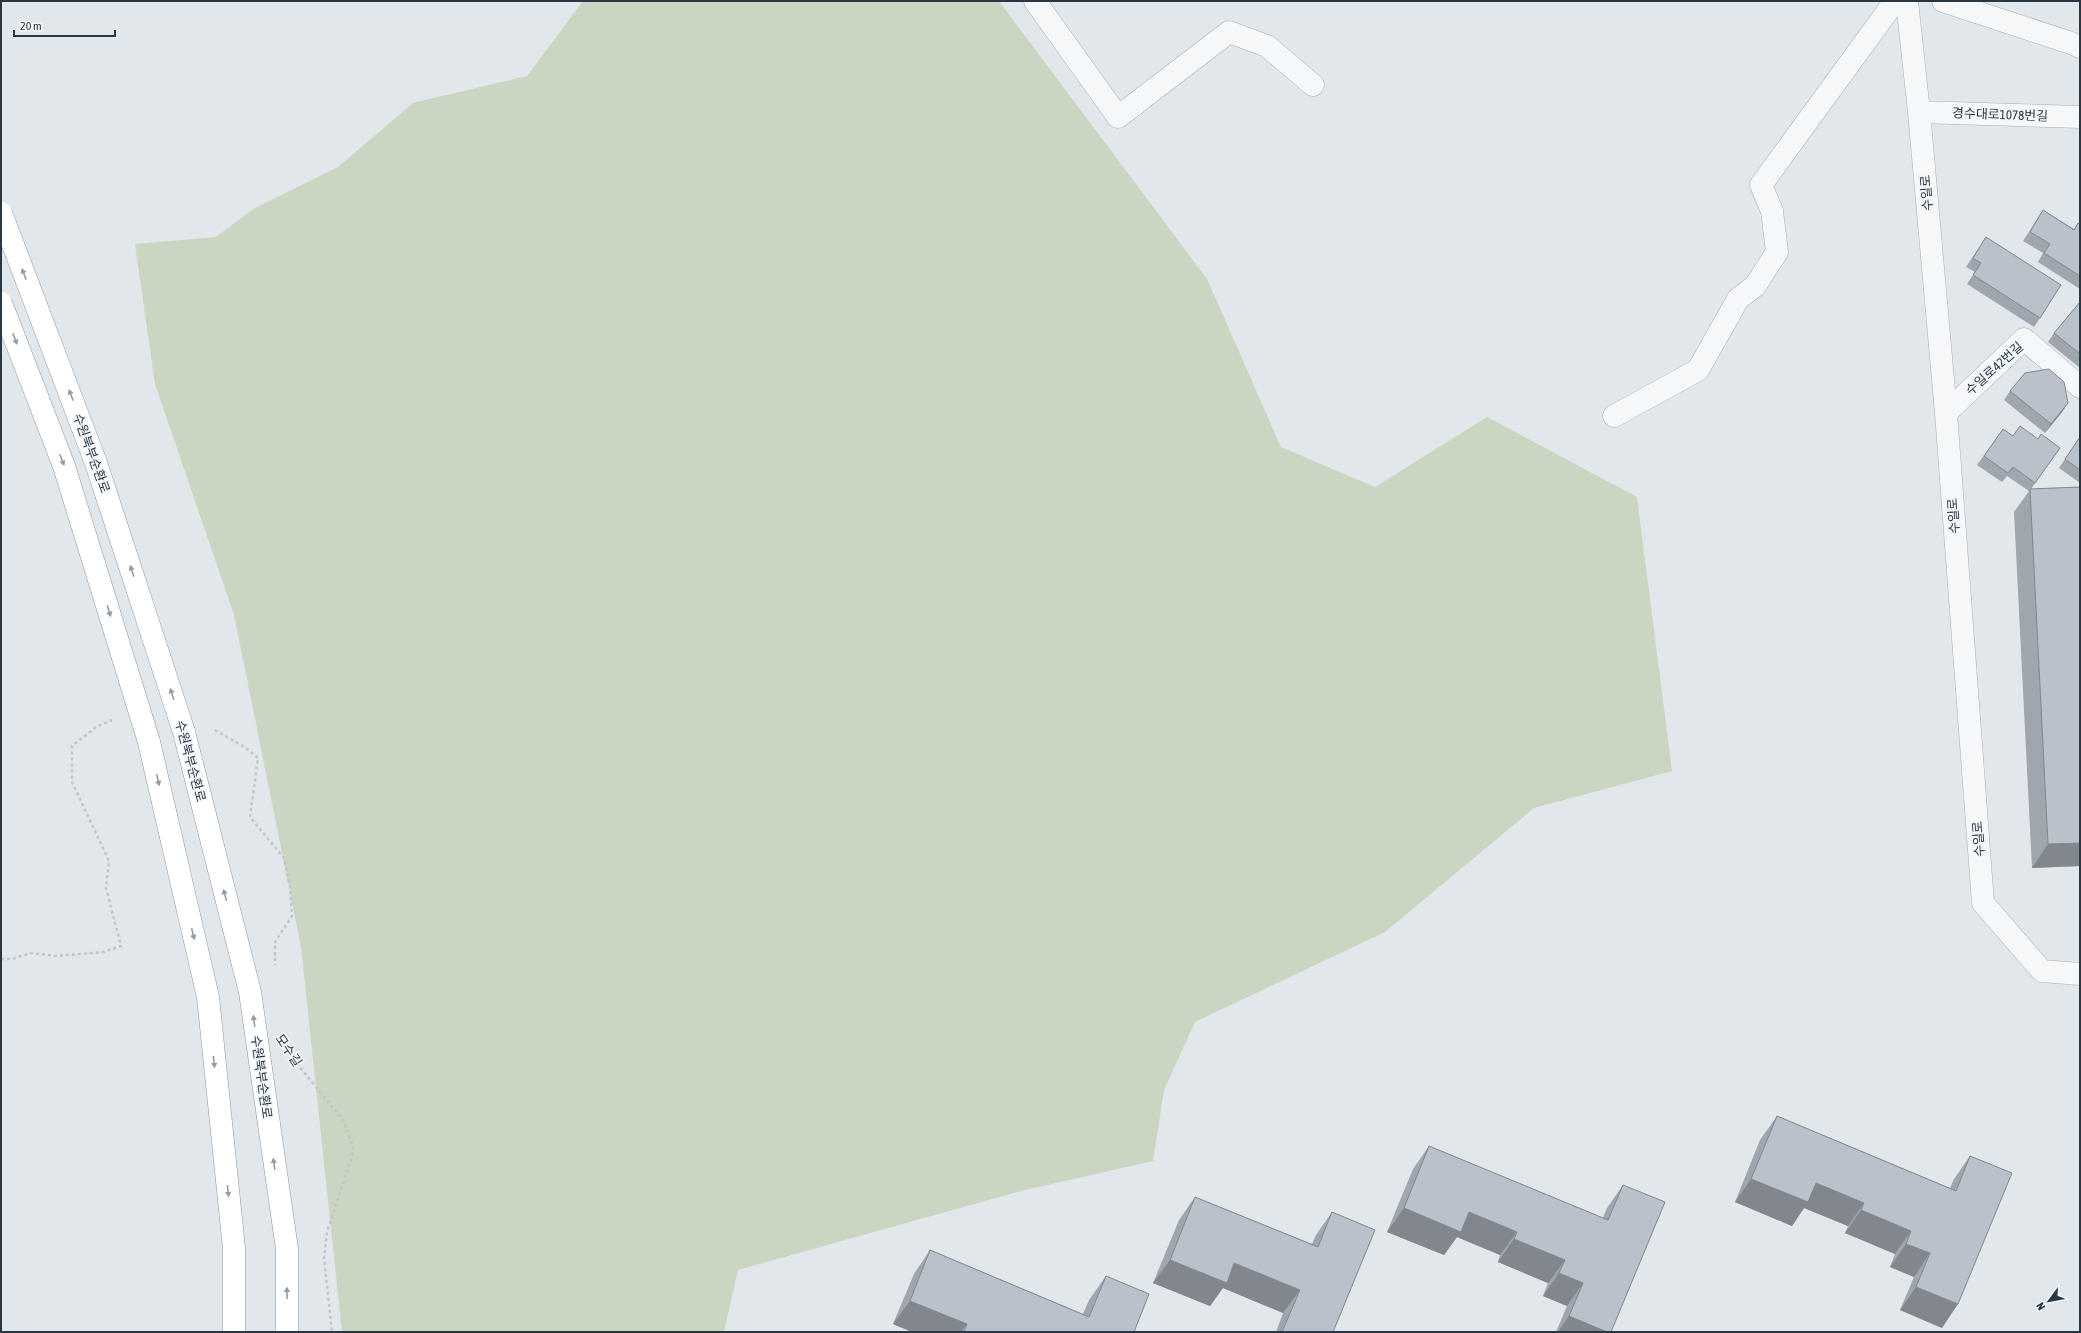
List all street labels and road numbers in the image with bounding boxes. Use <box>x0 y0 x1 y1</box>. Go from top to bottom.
street label: 경수대로1078번길 <box>1952 105 2048 124</box>
street label: 수일로 <box>1917 174 1936 211</box>
street label: 수일로42번길 <box>1963 339 2026 398</box>
street label: 수원북부순환로 <box>70 411 113 495</box>
street label: 수일로 <box>1945 498 1962 534</box>
street label: 수원북부순환로 <box>172 719 209 804</box>
street label: 수일로 <box>1970 821 1987 857</box>
street label: 모수길 <box>272 1031 305 1069</box>
street label: 수원북부순환로 <box>248 1035 275 1120</box>

